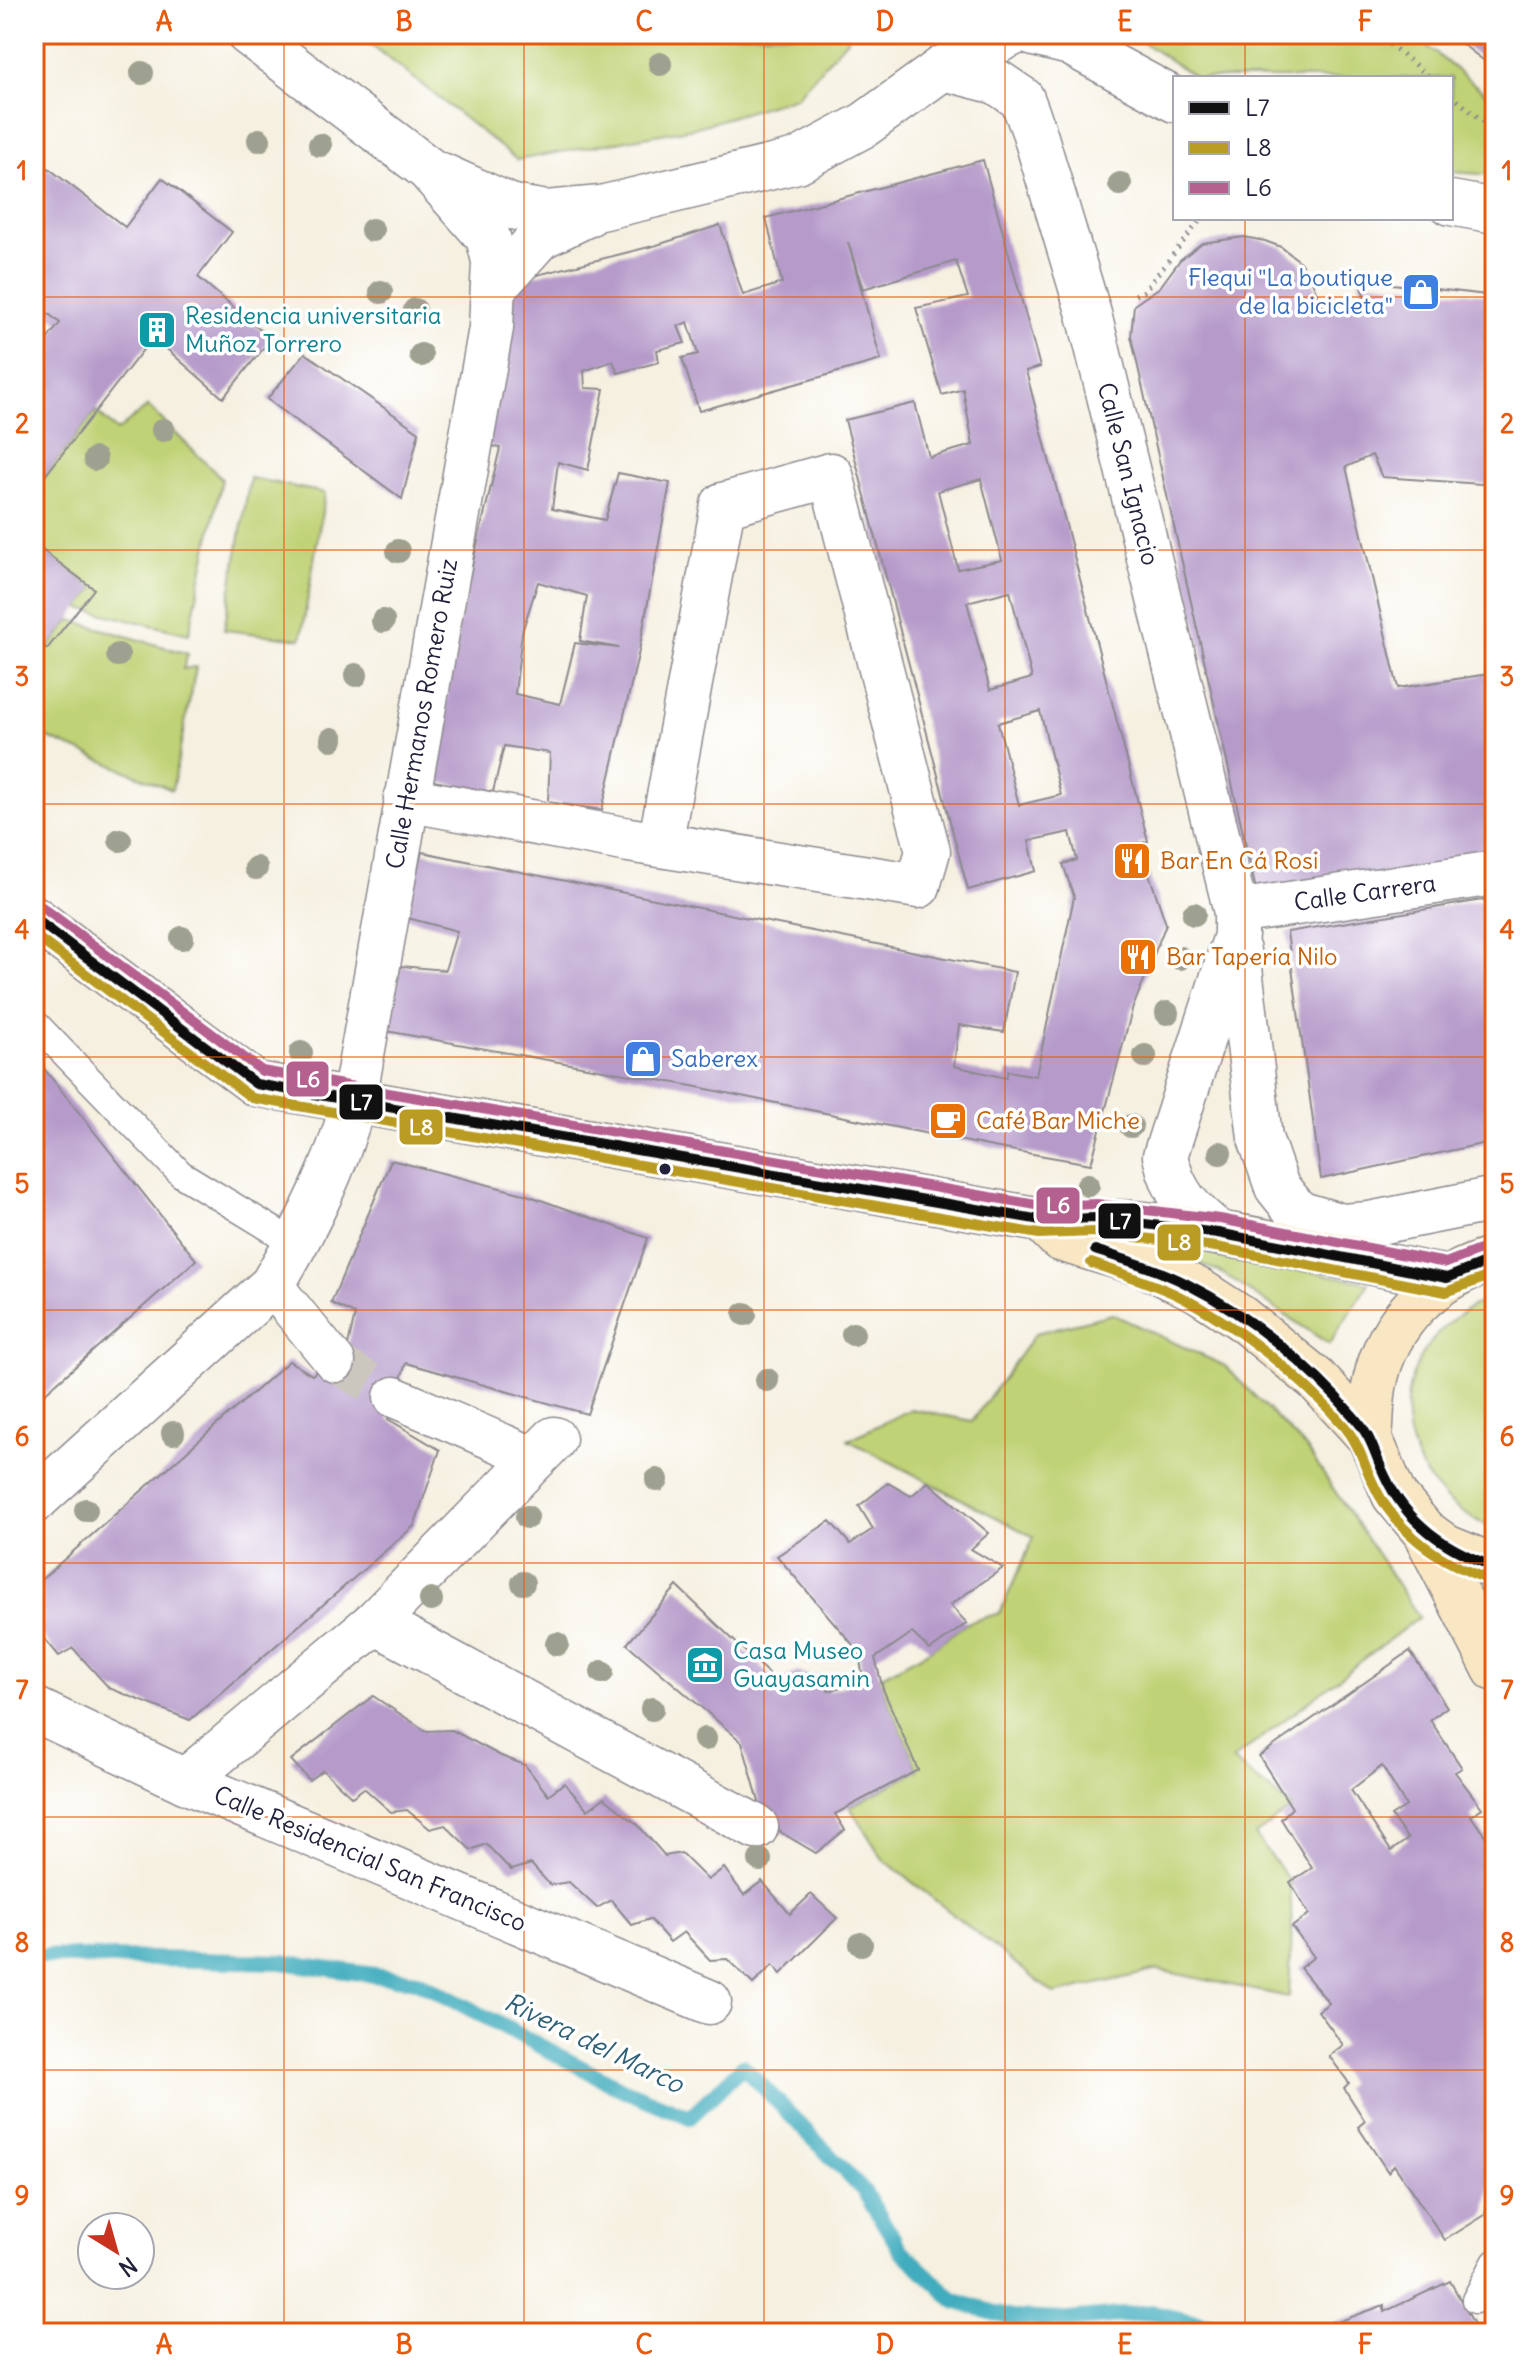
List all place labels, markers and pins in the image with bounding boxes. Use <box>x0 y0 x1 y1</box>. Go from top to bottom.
place label: Flequi "La boutique de la bicicleta" <box>1188 262 1393 320</box>
shop icon: Flequi "La boutique de la bicicleta" <box>1400 271 1442 313</box>
place label: Residencia universitaria Muñoz Torrero <box>185 300 441 358</box>
building icon: Residencia universitaria Muñoz Torrero <box>136 309 178 351</box>
restaurant icon: Bar En Cá Rosi <box>1111 840 1153 882</box>
place label: Bar En Cá Rosi <box>1160 845 1318 875</box>
restaurant icon: Bar Tapería Nilo <box>1117 936 1159 978</box>
place label: Bar Tapería Nilo <box>1166 941 1338 971</box>
shop icon: Saberex <box>622 1038 664 1080</box>
place label: Saberex <box>671 1043 758 1073</box>
cafe icon: Café Bar Miche <box>927 1100 969 1142</box>
place label: Café Bar Miche <box>976 1105 1140 1135</box>
unlabelled marker <box>657 1161 673 1177</box>
place label: Casa Museo Guayasamin <box>733 1635 870 1693</box>
museum icon: Casa Museo Guayasamin <box>684 1644 726 1686</box>

